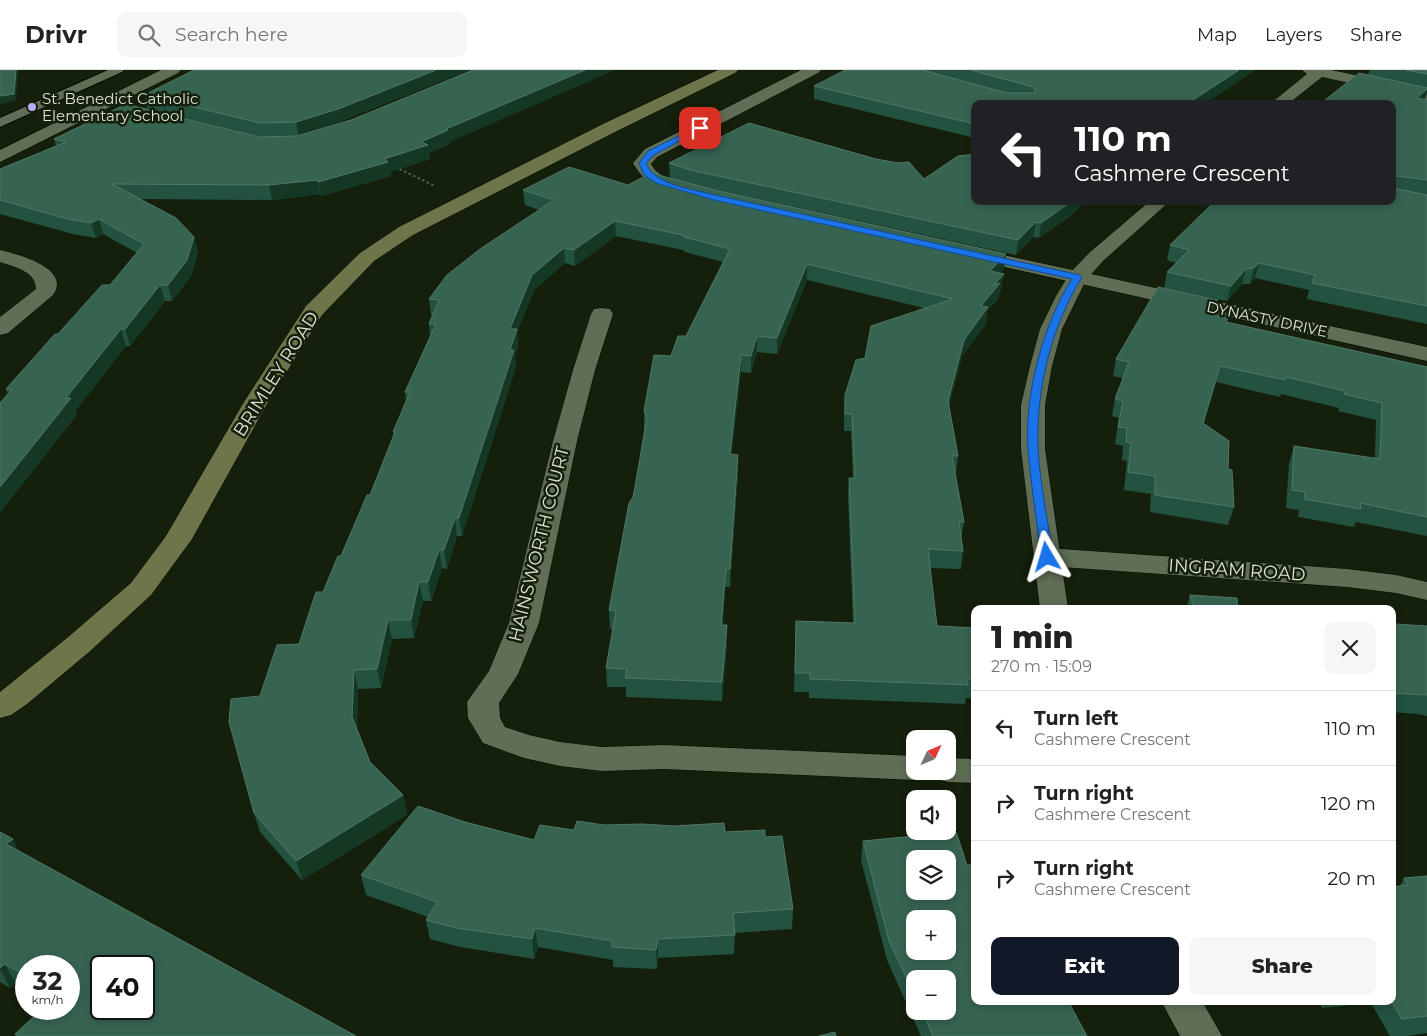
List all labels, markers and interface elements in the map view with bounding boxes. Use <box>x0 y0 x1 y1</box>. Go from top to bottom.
search box <box>117 12 467 57</box>
text: Drivr <box>25 20 87 49</box>
icon: search <box>135 21 163 49</box>
text: Search here <box>175 23 288 46</box>
text: Map <box>1197 24 1237 46</box>
text: Layers <box>1265 24 1322 46</box>
text: Share <box>1350 24 1402 46</box>
place label: St. Benedict Catholic Elementary School <box>42 89 198 125</box>
marker: St. Benedict Catholic Elementary School <box>26 101 38 113</box>
pin <box>679 107 721 149</box>
icon: arrive <box>686 114 714 142</box>
text: 110 m <box>1074 117 1172 160</box>
icon: left <box>991 120 1056 185</box>
text: Cashmere Crescent <box>1074 160 1290 187</box>
street label: DYNASTY DRIVE <box>1205 297 1329 341</box>
street label: BRIMLEY ROAD <box>229 307 323 441</box>
street label: HAINSWORTH COURT <box>504 443 574 644</box>
position arrow <box>1020 530 1072 582</box>
street label: INGRAM ROAD <box>1168 554 1306 586</box>
text: 1 min <box>991 619 1074 656</box>
button: close <box>1324 622 1376 674</box>
text: 270 m · 15:09 <box>991 657 1092 676</box>
text: Turn left <box>1034 707 1119 730</box>
icon: left <box>991 714 1019 742</box>
text: 110 m <box>1325 717 1376 740</box>
north arrow <box>906 730 956 780</box>
map controls <box>906 730 956 1020</box>
text: Cashmere Crescent <box>1034 730 1191 749</box>
text: Turn right <box>1034 782 1134 805</box>
icon: right <box>991 789 1019 817</box>
button: sound <box>906 790 956 840</box>
text: 120 m <box>1321 792 1376 815</box>
text: Cashmere Crescent <box>1034 805 1191 824</box>
button: layers <box>906 850 956 900</box>
text: Turn right <box>1034 857 1134 880</box>
icon: right <box>991 864 1019 892</box>
text: 20 m <box>1328 867 1376 890</box>
text: Cashmere Crescent <box>1034 880 1191 899</box>
button: + <box>906 910 956 960</box>
button: Exit <box>991 937 1179 995</box>
button: Share <box>1189 937 1376 995</box>
speed limit sign: 40 <box>90 955 155 1020</box>
text: 32 <box>33 966 62 996</box>
button: − <box>906 970 956 1020</box>
text: km/h <box>31 992 64 1007</box>

